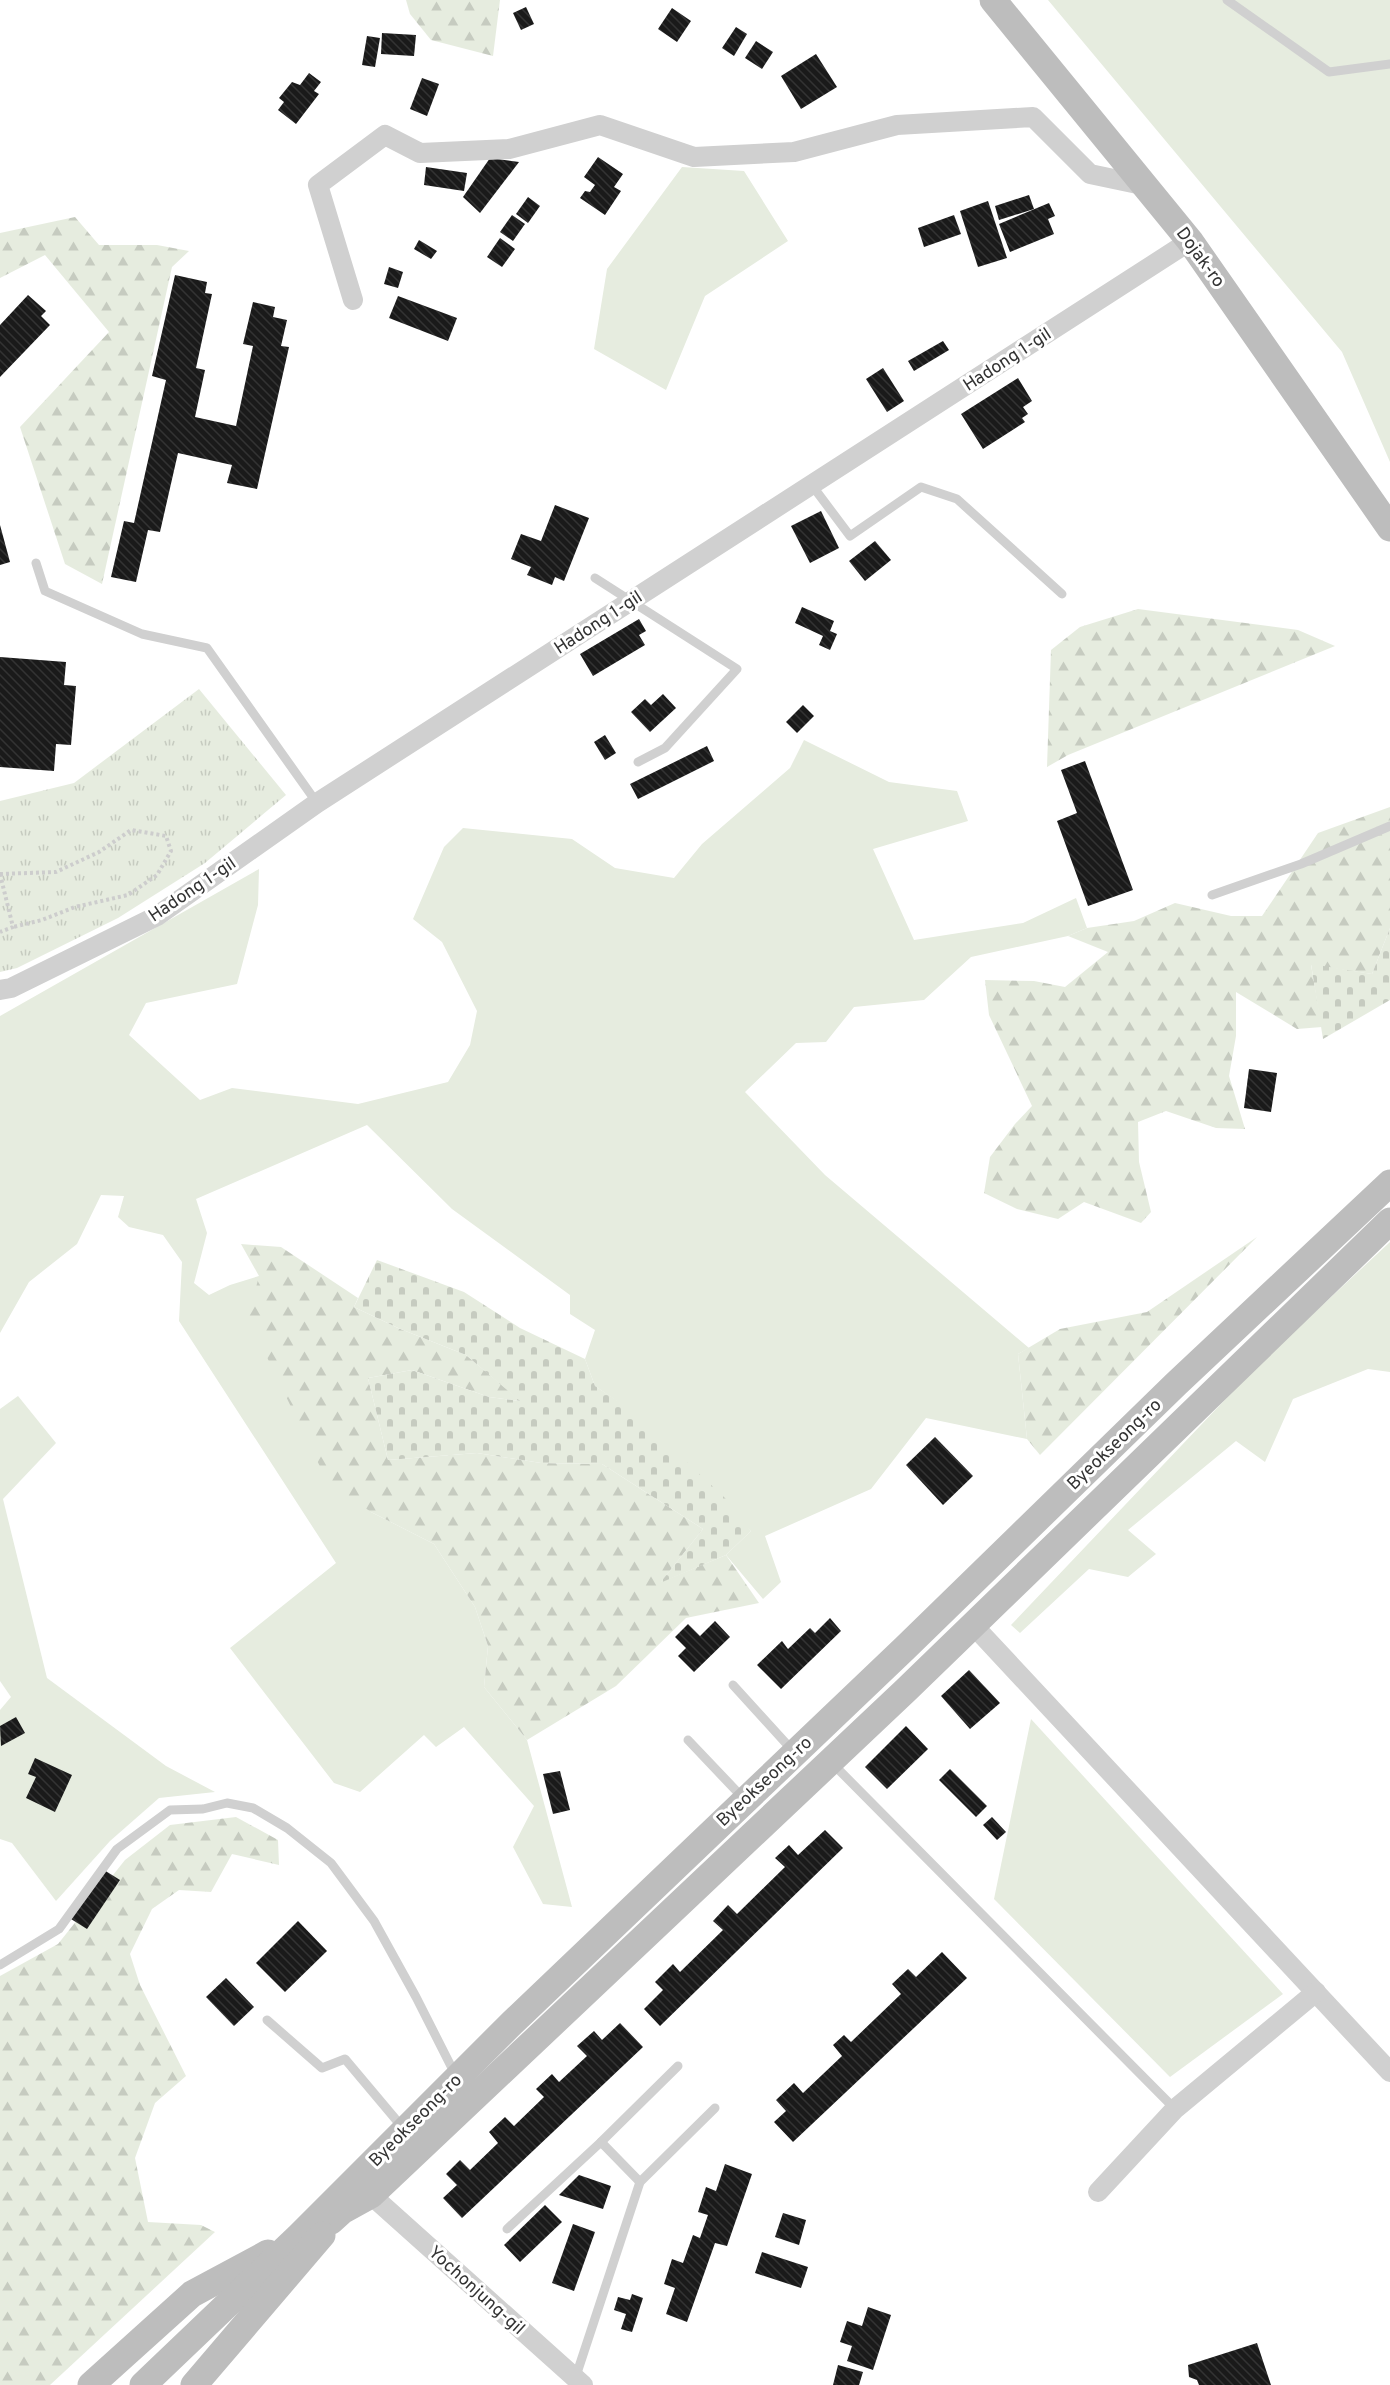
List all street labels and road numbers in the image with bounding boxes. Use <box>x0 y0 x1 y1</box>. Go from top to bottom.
street label: Dojak-ro <box>1170 223 1229 293</box>
street label: Hadong 1-gil <box>959 323 1056 397</box>
street label: Hadong 1-gil <box>550 586 647 660</box>
street label: Hadong 1-gil <box>145 852 241 928</box>
street label: Byeokseong-ro <box>1063 1394 1167 1496</box>
street label: Byeokseong-ro <box>712 1732 818 1832</box>
street label: Byeokseong-ro <box>365 2070 467 2172</box>
street label: Yochonjung-gil <box>423 2242 529 2341</box>

